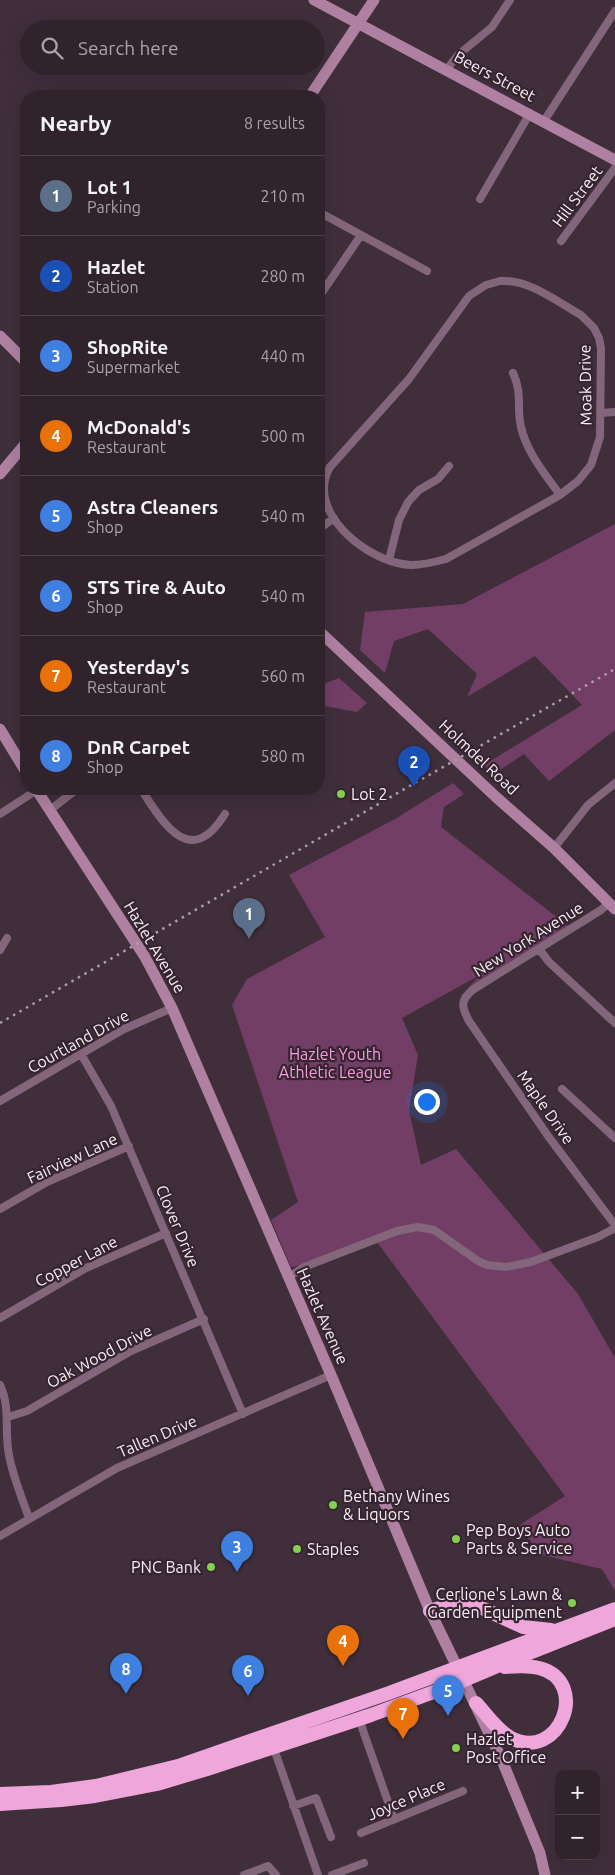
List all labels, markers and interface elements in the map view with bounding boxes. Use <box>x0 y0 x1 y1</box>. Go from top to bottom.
search box <box>20 20 325 75</box>
icon: search <box>38 34 66 62</box>
text: Search here <box>78 37 178 59</box>
street label: Beers Street <box>451 47 539 105</box>
text: Nearby <box>40 111 111 135</box>
text: 8 results <box>244 114 305 132</box>
street label: Hill Street <box>548 161 606 230</box>
text: Lot 1 <box>87 176 132 198</box>
text: 1 <box>51 187 61 205</box>
text: 210 m <box>260 187 305 205</box>
text: Parking <box>87 198 141 216</box>
text: Hazlet <box>87 256 145 278</box>
text: 2 <box>51 267 61 285</box>
text: 280 m <box>260 267 305 285</box>
text: Station <box>87 278 139 296</box>
text: ShopRite <box>87 336 168 358</box>
street label: Moak Drive <box>575 344 595 426</box>
text: 3 <box>51 347 61 365</box>
text: 440 m <box>260 347 305 365</box>
text: Supermarket <box>87 358 180 376</box>
text: McDonald's <box>87 416 191 438</box>
text: 4 <box>51 427 61 445</box>
text: 500 m <box>260 427 305 445</box>
text: Restaurant <box>87 438 166 456</box>
text: Astra Cleaners <box>87 496 218 518</box>
text: 5 <box>51 507 61 525</box>
text: 540 m <box>260 507 305 525</box>
text: Shop <box>87 518 123 536</box>
text: STS Tire & Auto <box>87 576 226 598</box>
text: 6 <box>51 587 61 605</box>
text: 540 m <box>260 587 305 605</box>
text: Shop <box>87 598 123 616</box>
text: Yesterday's <box>87 656 189 678</box>
text: 7 <box>51 667 61 685</box>
text: 560 m <box>260 667 305 685</box>
text: Restaurant <box>87 678 166 696</box>
street label: Holmdel Road <box>436 716 522 798</box>
text: DnR Carpet <box>87 736 190 758</box>
pin: 2 <box>398 746 430 787</box>
text: 8 <box>51 747 61 765</box>
text: 580 m <box>260 747 305 765</box>
text: Shop <box>87 758 123 776</box>
place label: Lot 2 <box>351 785 387 803</box>
marker: Lot 2 <box>335 788 347 800</box>
street label: Hazlet Avenue <box>121 898 189 996</box>
pin: 1 <box>233 898 265 939</box>
street label: New York Avenue <box>470 898 586 980</box>
street label: Courtland Drive <box>24 1006 132 1076</box>
park label: Hazlet Youth Athletic League <box>279 1045 391 1081</box>
street label: Maple Drive <box>514 1067 578 1147</box>
your location <box>414 1089 440 1115</box>
street label: Fairview Lane <box>24 1129 120 1187</box>
street label: Clover Drive <box>153 1182 203 1270</box>
street label: Copper Lane <box>32 1232 120 1290</box>
street label: Hazlet Avenue <box>294 1265 352 1367</box>
street label: Oak Wood Drive <box>43 1321 155 1391</box>
street label: Tallen Drive <box>115 1411 199 1461</box>
place label: Bethany Wines & Liquors <box>343 1487 450 1523</box>
marker: Bethany Wines & Liquors <box>327 1499 339 1511</box>
place label: Pep Boys Auto Parts & Service <box>466 1521 572 1557</box>
pin: 3 <box>221 1531 253 1572</box>
marker: Pep Boys Auto Parts & Service <box>450 1533 462 1545</box>
place label: Staples <box>307 1540 359 1558</box>
marker: Staples <box>291 1543 303 1555</box>
place label: PNC Bank <box>131 1558 201 1576</box>
marker: PNC Bank <box>205 1561 217 1573</box>
place label: Cerlione's Lawn & Garden Equipment <box>427 1585 563 1621</box>
marker: Cerlione's Lawn & Garden Equipment <box>566 1597 578 1609</box>
pin: 4 <box>327 1625 359 1666</box>
pin: 8 <box>110 1653 142 1694</box>
pin: 6 <box>232 1655 264 1696</box>
pin: 5 <box>432 1675 464 1716</box>
pin: 7 <box>387 1698 419 1739</box>
place label: Hazlet Post Office <box>466 1730 546 1766</box>
marker: Hazlet Post Office <box>450 1742 462 1754</box>
map controls <box>555 1770 600 1860</box>
button: + <box>555 1770 600 1815</box>
street label: Joyce Place <box>364 1774 448 1824</box>
button: − <box>555 1815 600 1860</box>

